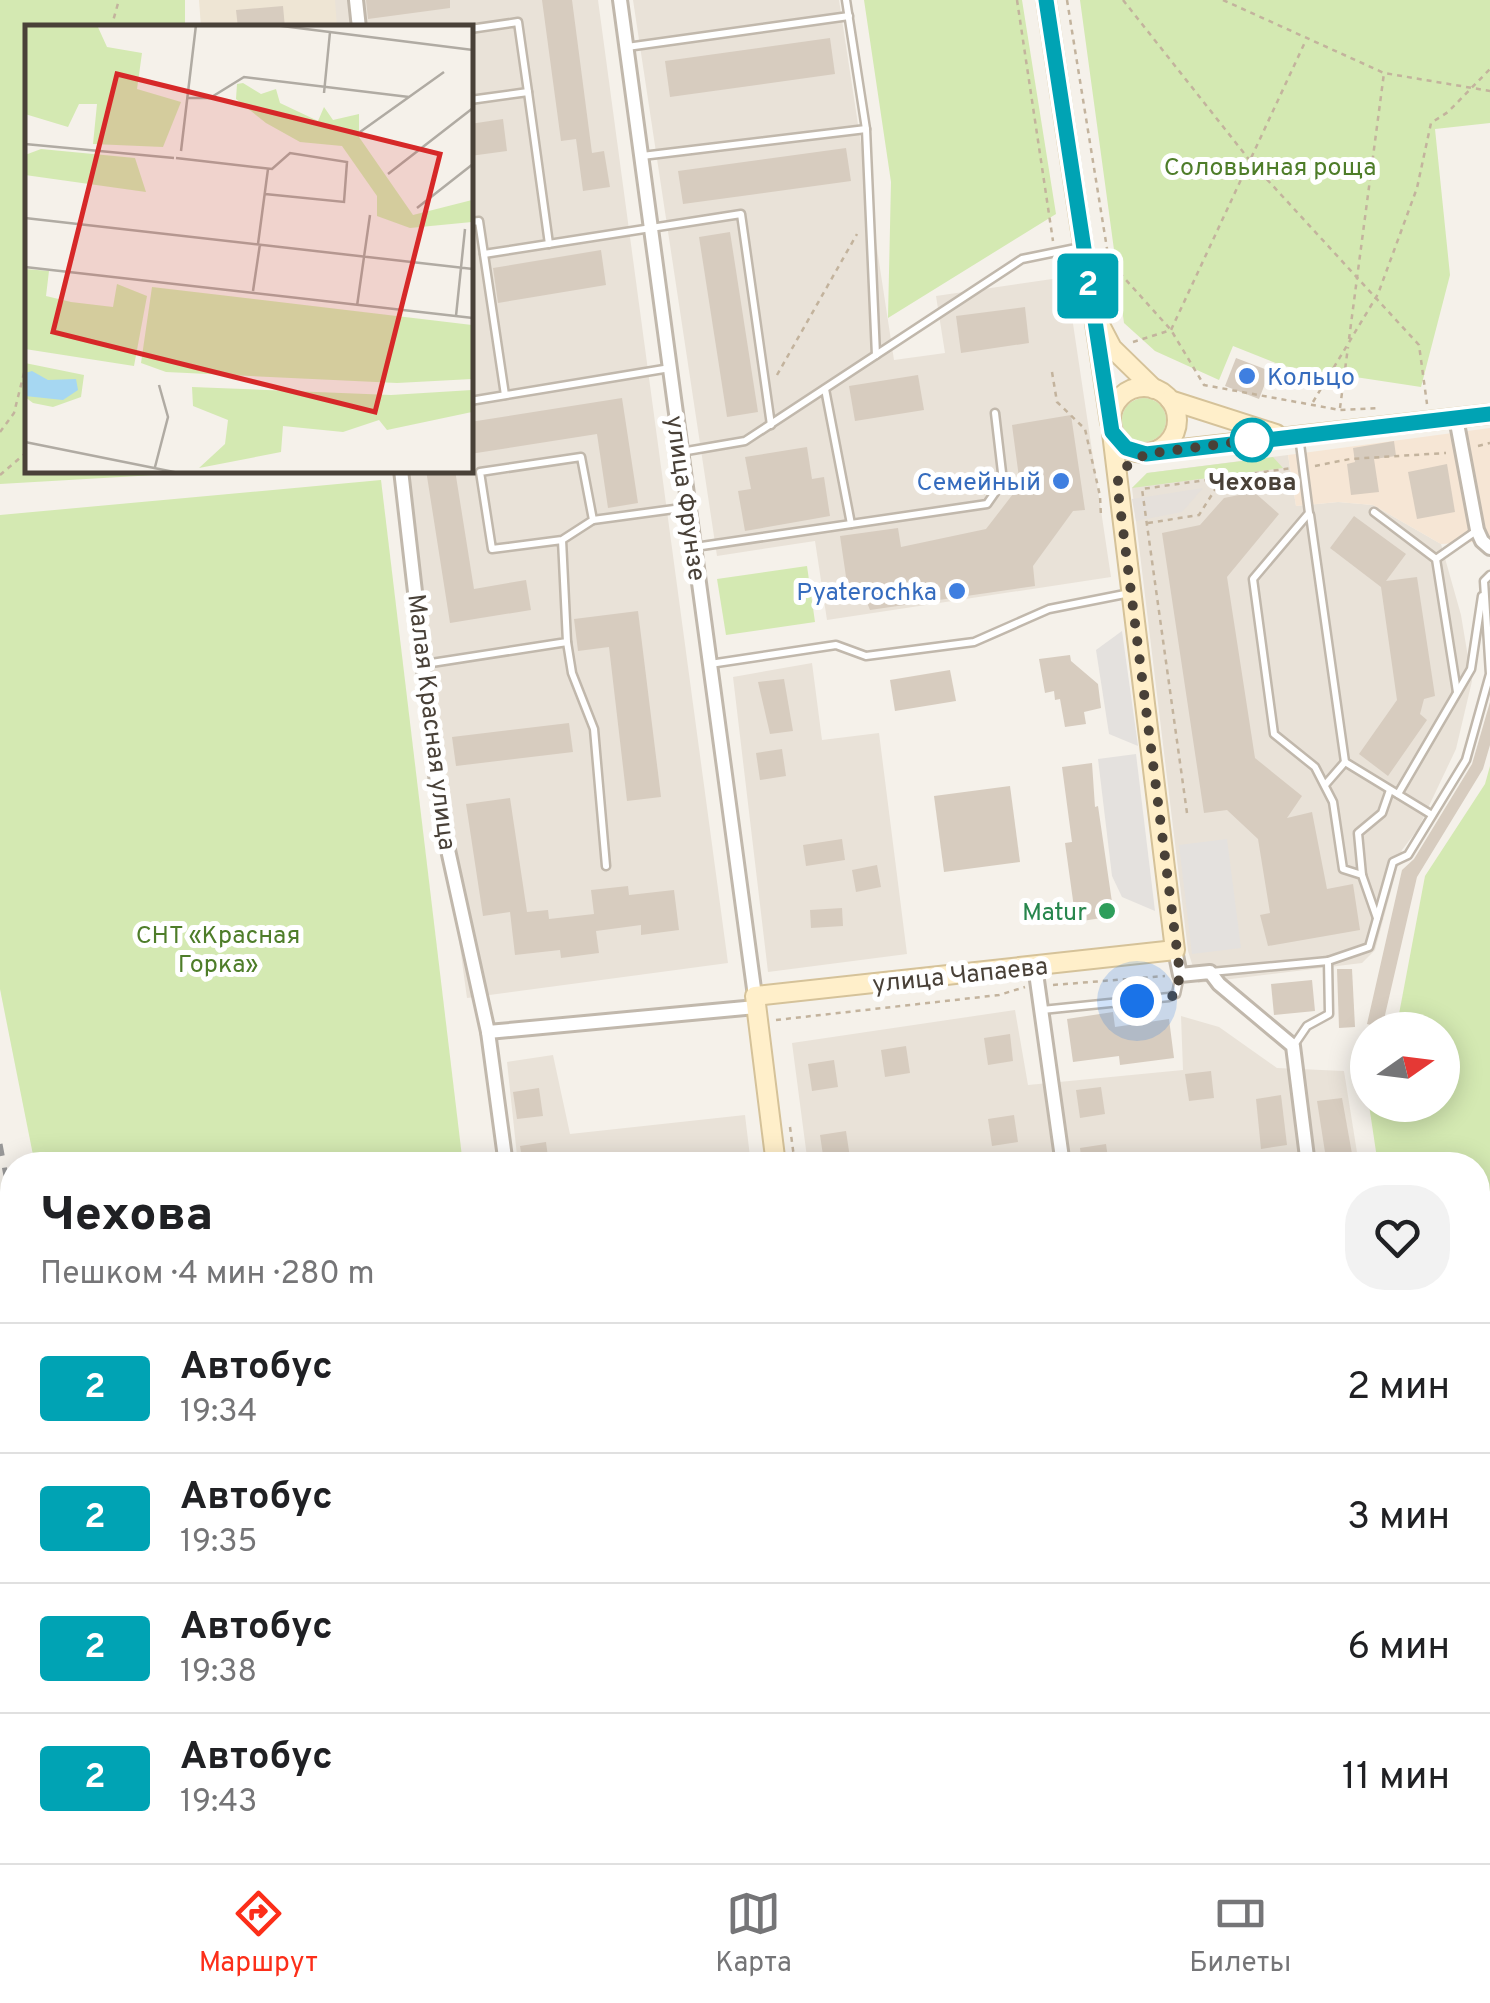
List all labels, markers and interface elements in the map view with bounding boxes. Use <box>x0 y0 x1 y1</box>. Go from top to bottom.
inset map <box>25 25 472 472</box>
park label: Соловьиная роща <box>1164 153 1376 185</box>
line badge: 2 <box>1056 254 1120 318</box>
text: 2 <box>1077 264 1099 308</box>
place label: Кольцо <box>1267 363 1355 395</box>
marker: Кольцо <box>1236 365 1258 387</box>
street label: улица Фрунзе <box>657 414 711 583</box>
marker: Чехова <box>1231 419 1273 461</box>
place label: Семейный <box>916 468 1041 500</box>
place label: Чехова <box>1208 468 1296 500</box>
marker: Семейный <box>1050 470 1072 492</box>
place label: Pyaterochka <box>796 578 937 610</box>
marker: Pyaterochka <box>946 580 968 602</box>
street label: Малая Красная улица <box>398 592 462 852</box>
place label: Matur <box>1022 898 1087 930</box>
marker: Matur <box>1096 900 1118 922</box>
park label: СНТ «Красная Горка» <box>136 921 300 982</box>
street label: улица Чапаева <box>871 952 1050 1002</box>
your location <box>1112 976 1162 1026</box>
north arrow <box>1350 1012 1460 1122</box>
map controls <box>1350 1012 1460 1122</box>
button: heart <box>1345 1185 1450 1290</box>
text: Чехова <box>40 1187 213 1247</box>
text: Пешком · 4 мин · 280 m <box>40 1255 375 1295</box>
text: Автобус <box>180 1344 333 1393</box>
text: 2 мин <box>1347 1364 1450 1413</box>
text: 2 <box>84 1366 106 1410</box>
text: 19:34 <box>180 1393 257 1433</box>
text: Автобус <box>180 1474 333 1523</box>
text: 3 мин <box>1347 1494 1450 1543</box>
text: 2 <box>84 1496 106 1540</box>
text: 19:35 <box>180 1523 257 1563</box>
text: Автобус <box>180 1604 333 1653</box>
text: 6 мин <box>1347 1624 1450 1673</box>
text: 2 <box>84 1626 106 1670</box>
text: 19:38 <box>180 1653 257 1693</box>
text: Автобус <box>180 1734 333 1783</box>
text: 11 мин <box>1342 1754 1450 1803</box>
text: 2 <box>84 1756 106 1800</box>
text: 19:43 <box>180 1783 257 1823</box>
tab: Маршрут <box>199 1886 318 1982</box>
tab: Карта <box>715 1886 792 1982</box>
tab: Билеты <box>1189 1886 1291 1982</box>

